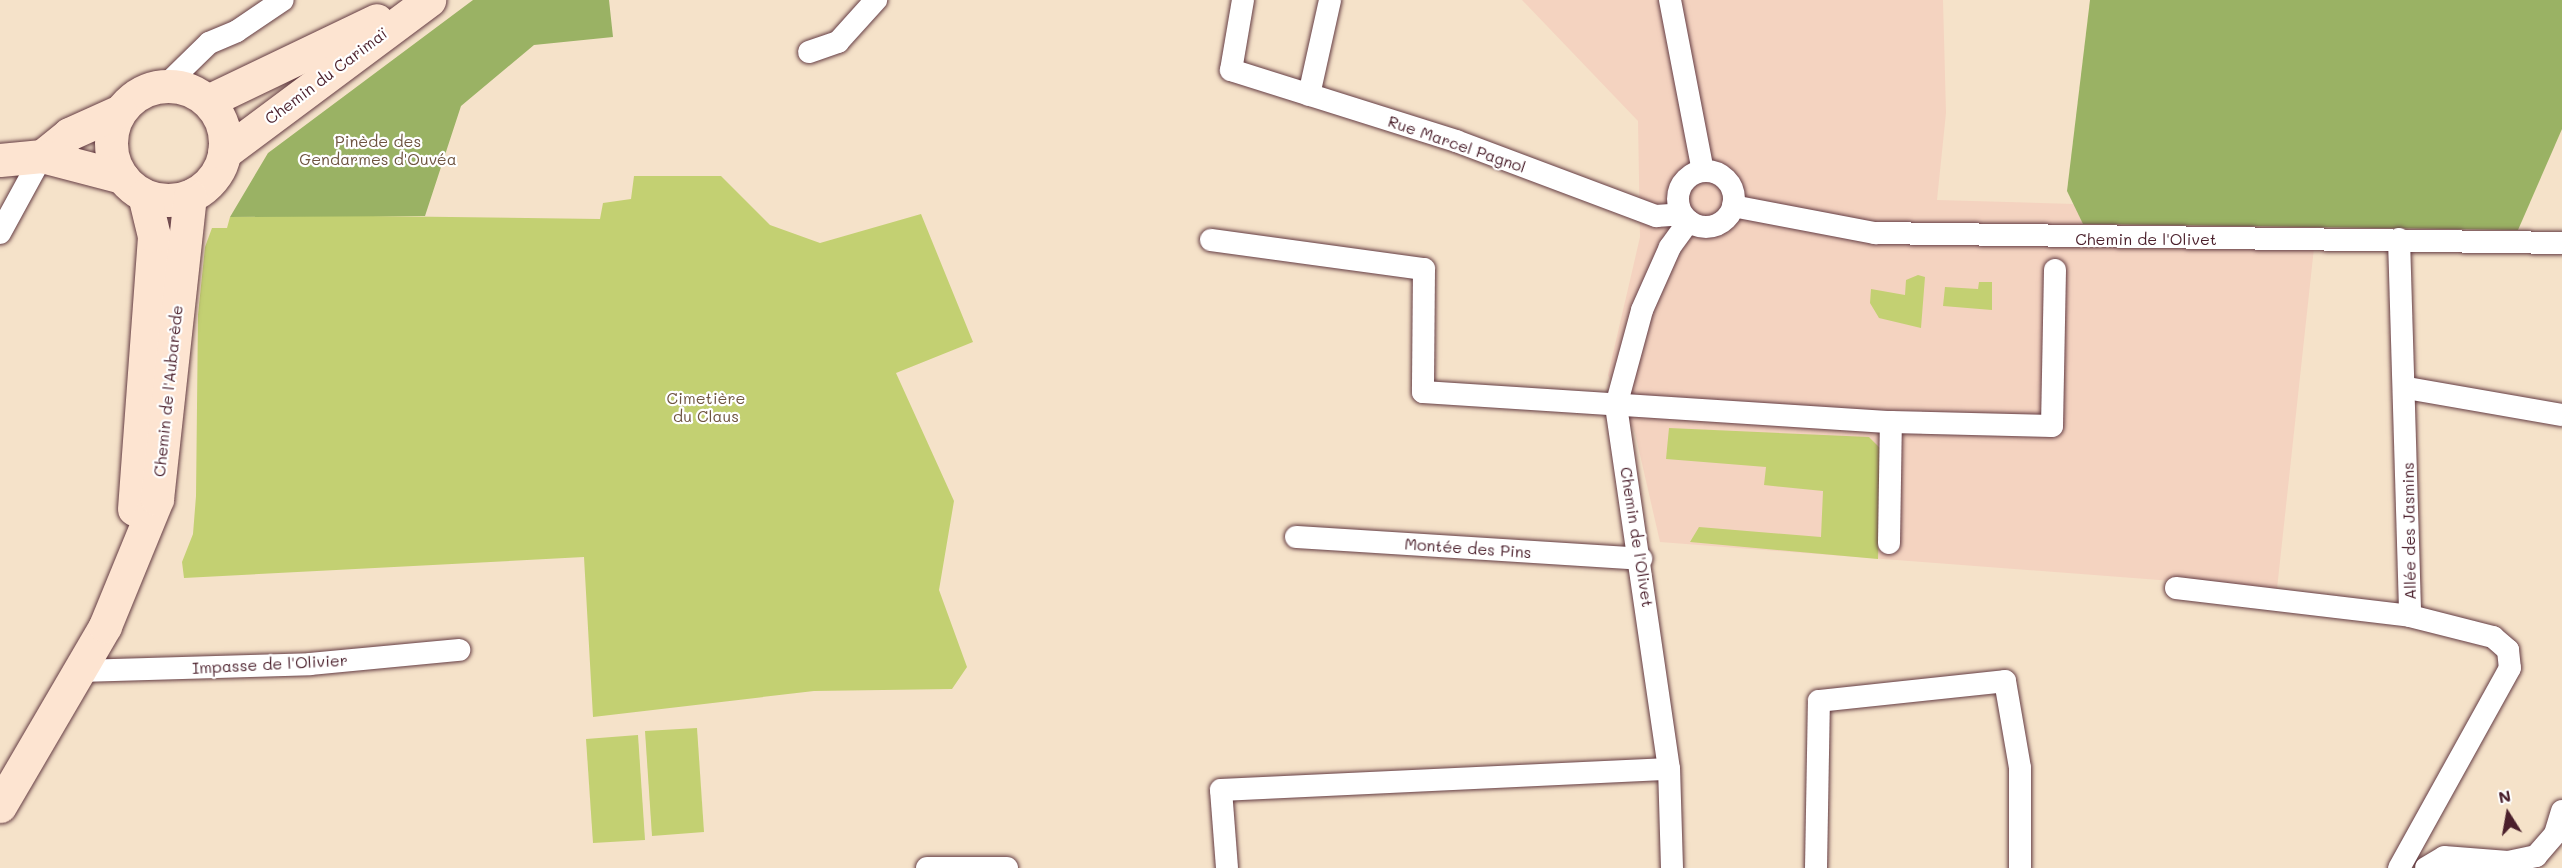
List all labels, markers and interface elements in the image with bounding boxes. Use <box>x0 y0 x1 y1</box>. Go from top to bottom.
street label: Chemin du Carimaï <box>261 24 391 128</box>
street label: Rue Marcel Pagnol <box>1386 111 1528 177</box>
park label: Pinède des Gendarmes d'Ouvéa <box>299 131 457 169</box>
street label: Chemin de l'Olivet <box>2075 229 2217 249</box>
street label: Chemin de l'Aubarède <box>149 304 187 478</box>
park label: Cimetière du Claus <box>667 388 745 426</box>
street label: Allée des Jasmins <box>2398 462 2420 600</box>
street label: Chemin de l'Olivet <box>1616 466 1658 608</box>
street label: Montée des Pins <box>1404 534 1532 562</box>
street label: Impasse de l'Olivier <box>192 650 348 678</box>
north arrow <box>2478 784 2538 844</box>
text: N <box>2497 784 2512 807</box>

